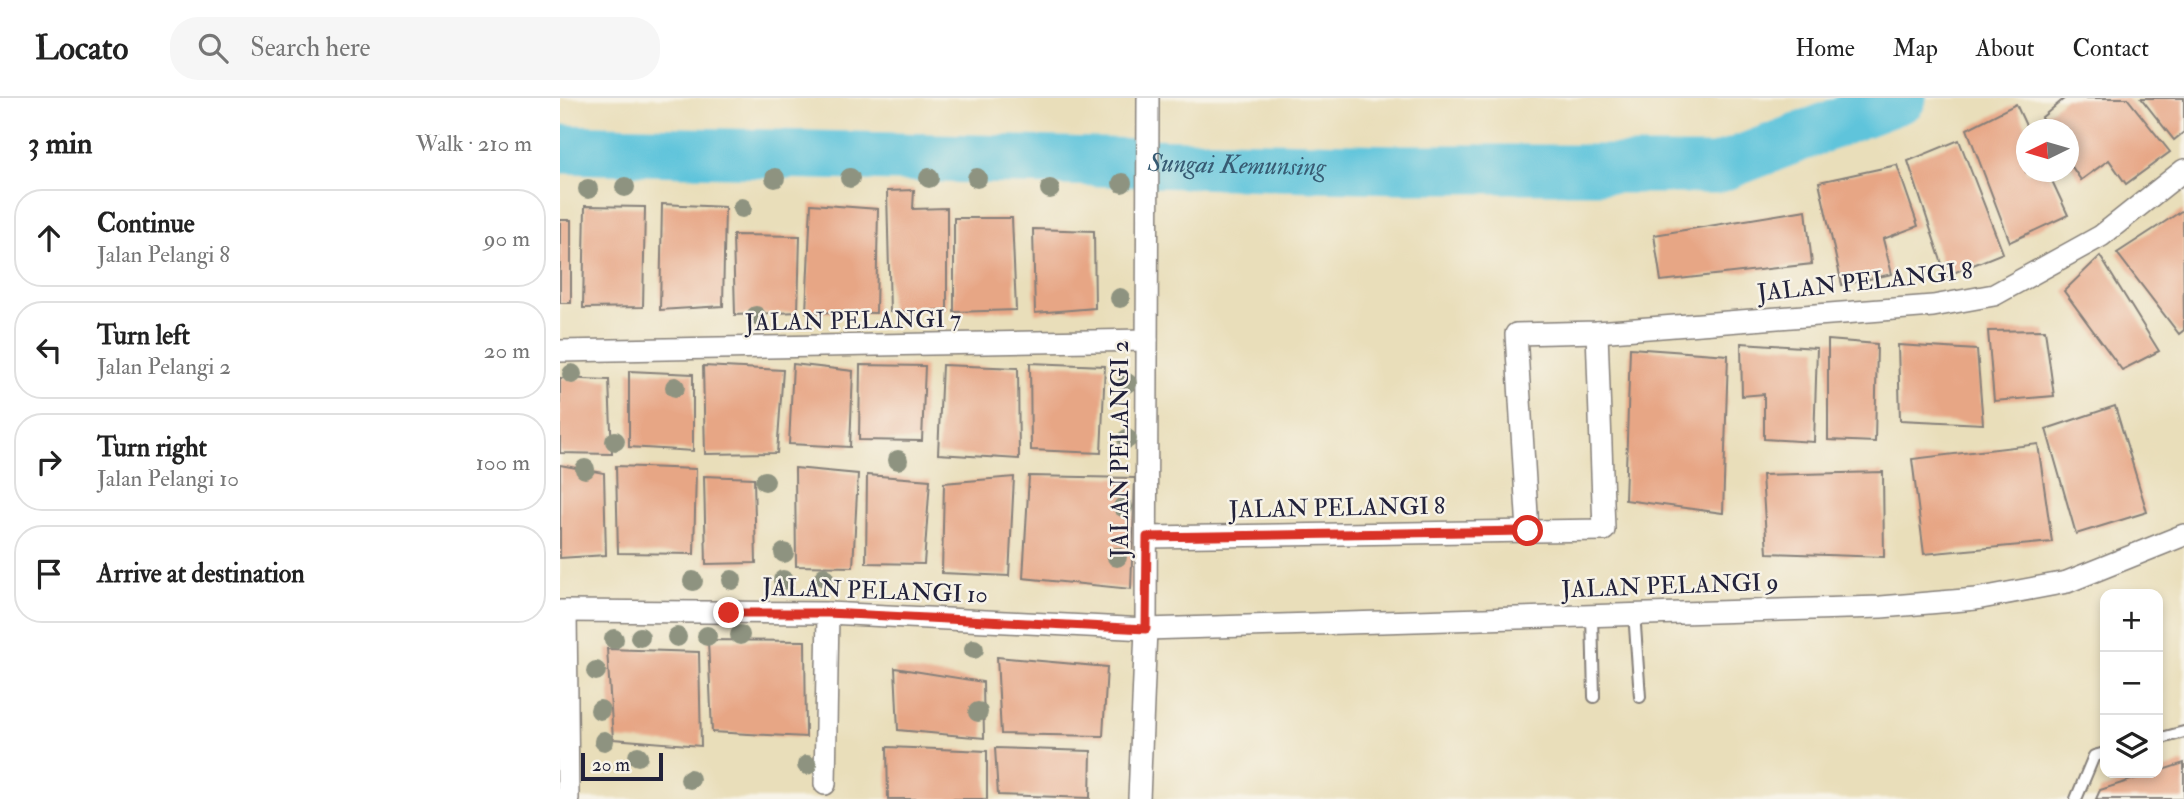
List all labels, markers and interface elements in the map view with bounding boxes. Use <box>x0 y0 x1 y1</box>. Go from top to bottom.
search box <box>170 17 660 80</box>
text: Locato <box>35 28 128 69</box>
icon: search <box>194 29 232 67</box>
text: Search here <box>250 32 370 64</box>
text: Home <box>1795 33 1855 64</box>
text: Map <box>1893 33 1938 64</box>
text: About <box>1976 33 2035 64</box>
text: Contact <box>2073 33 2149 64</box>
north arrow <box>2016 119 2079 182</box>
text: 3 min <box>28 125 93 162</box>
text: Walk · 210 m <box>416 129 532 158</box>
water label: Sungai Kemunsing <box>1147 147 1327 183</box>
text: Continue <box>97 208 195 240</box>
icon: ahead <box>30 219 68 257</box>
text: 90 m <box>484 224 530 253</box>
text: Jalan Pelangi 8 <box>97 240 230 269</box>
street label: JALAN PELANGI 8 <box>1755 255 1974 309</box>
street label: JALAN PELANGI 7 <box>744 304 961 338</box>
text: Turn left <box>97 320 190 352</box>
icon: left <box>30 331 68 369</box>
text: 20 m <box>484 336 530 365</box>
street label: JALAN PELANGI 2 <box>1105 340 1136 559</box>
text: Jalan Pelangi 2 <box>97 352 231 381</box>
text: Turn right <box>97 432 207 464</box>
icon: right <box>30 443 68 481</box>
text: 100 m <box>476 448 530 477</box>
text: Jalan Pelangi 10 <box>97 464 239 493</box>
street label: JALAN PELANGI 8 <box>1228 491 1445 525</box>
route start <box>1512 515 1543 546</box>
icon: arrive <box>30 555 68 593</box>
text: Arrive at destination <box>97 558 305 590</box>
street label: JALAN PELANGI 9 <box>1560 567 1779 605</box>
street label: JALAN PELANGI 10 <box>761 572 988 610</box>
map controls <box>2100 589 2163 778</box>
button: + <box>2100 589 2163 652</box>
route end <box>713 597 744 628</box>
button: − <box>2100 652 2163 715</box>
button: layers <box>2100 715 2163 778</box>
scale bar <box>581 750 663 782</box>
text: 20 m <box>592 753 630 777</box>

